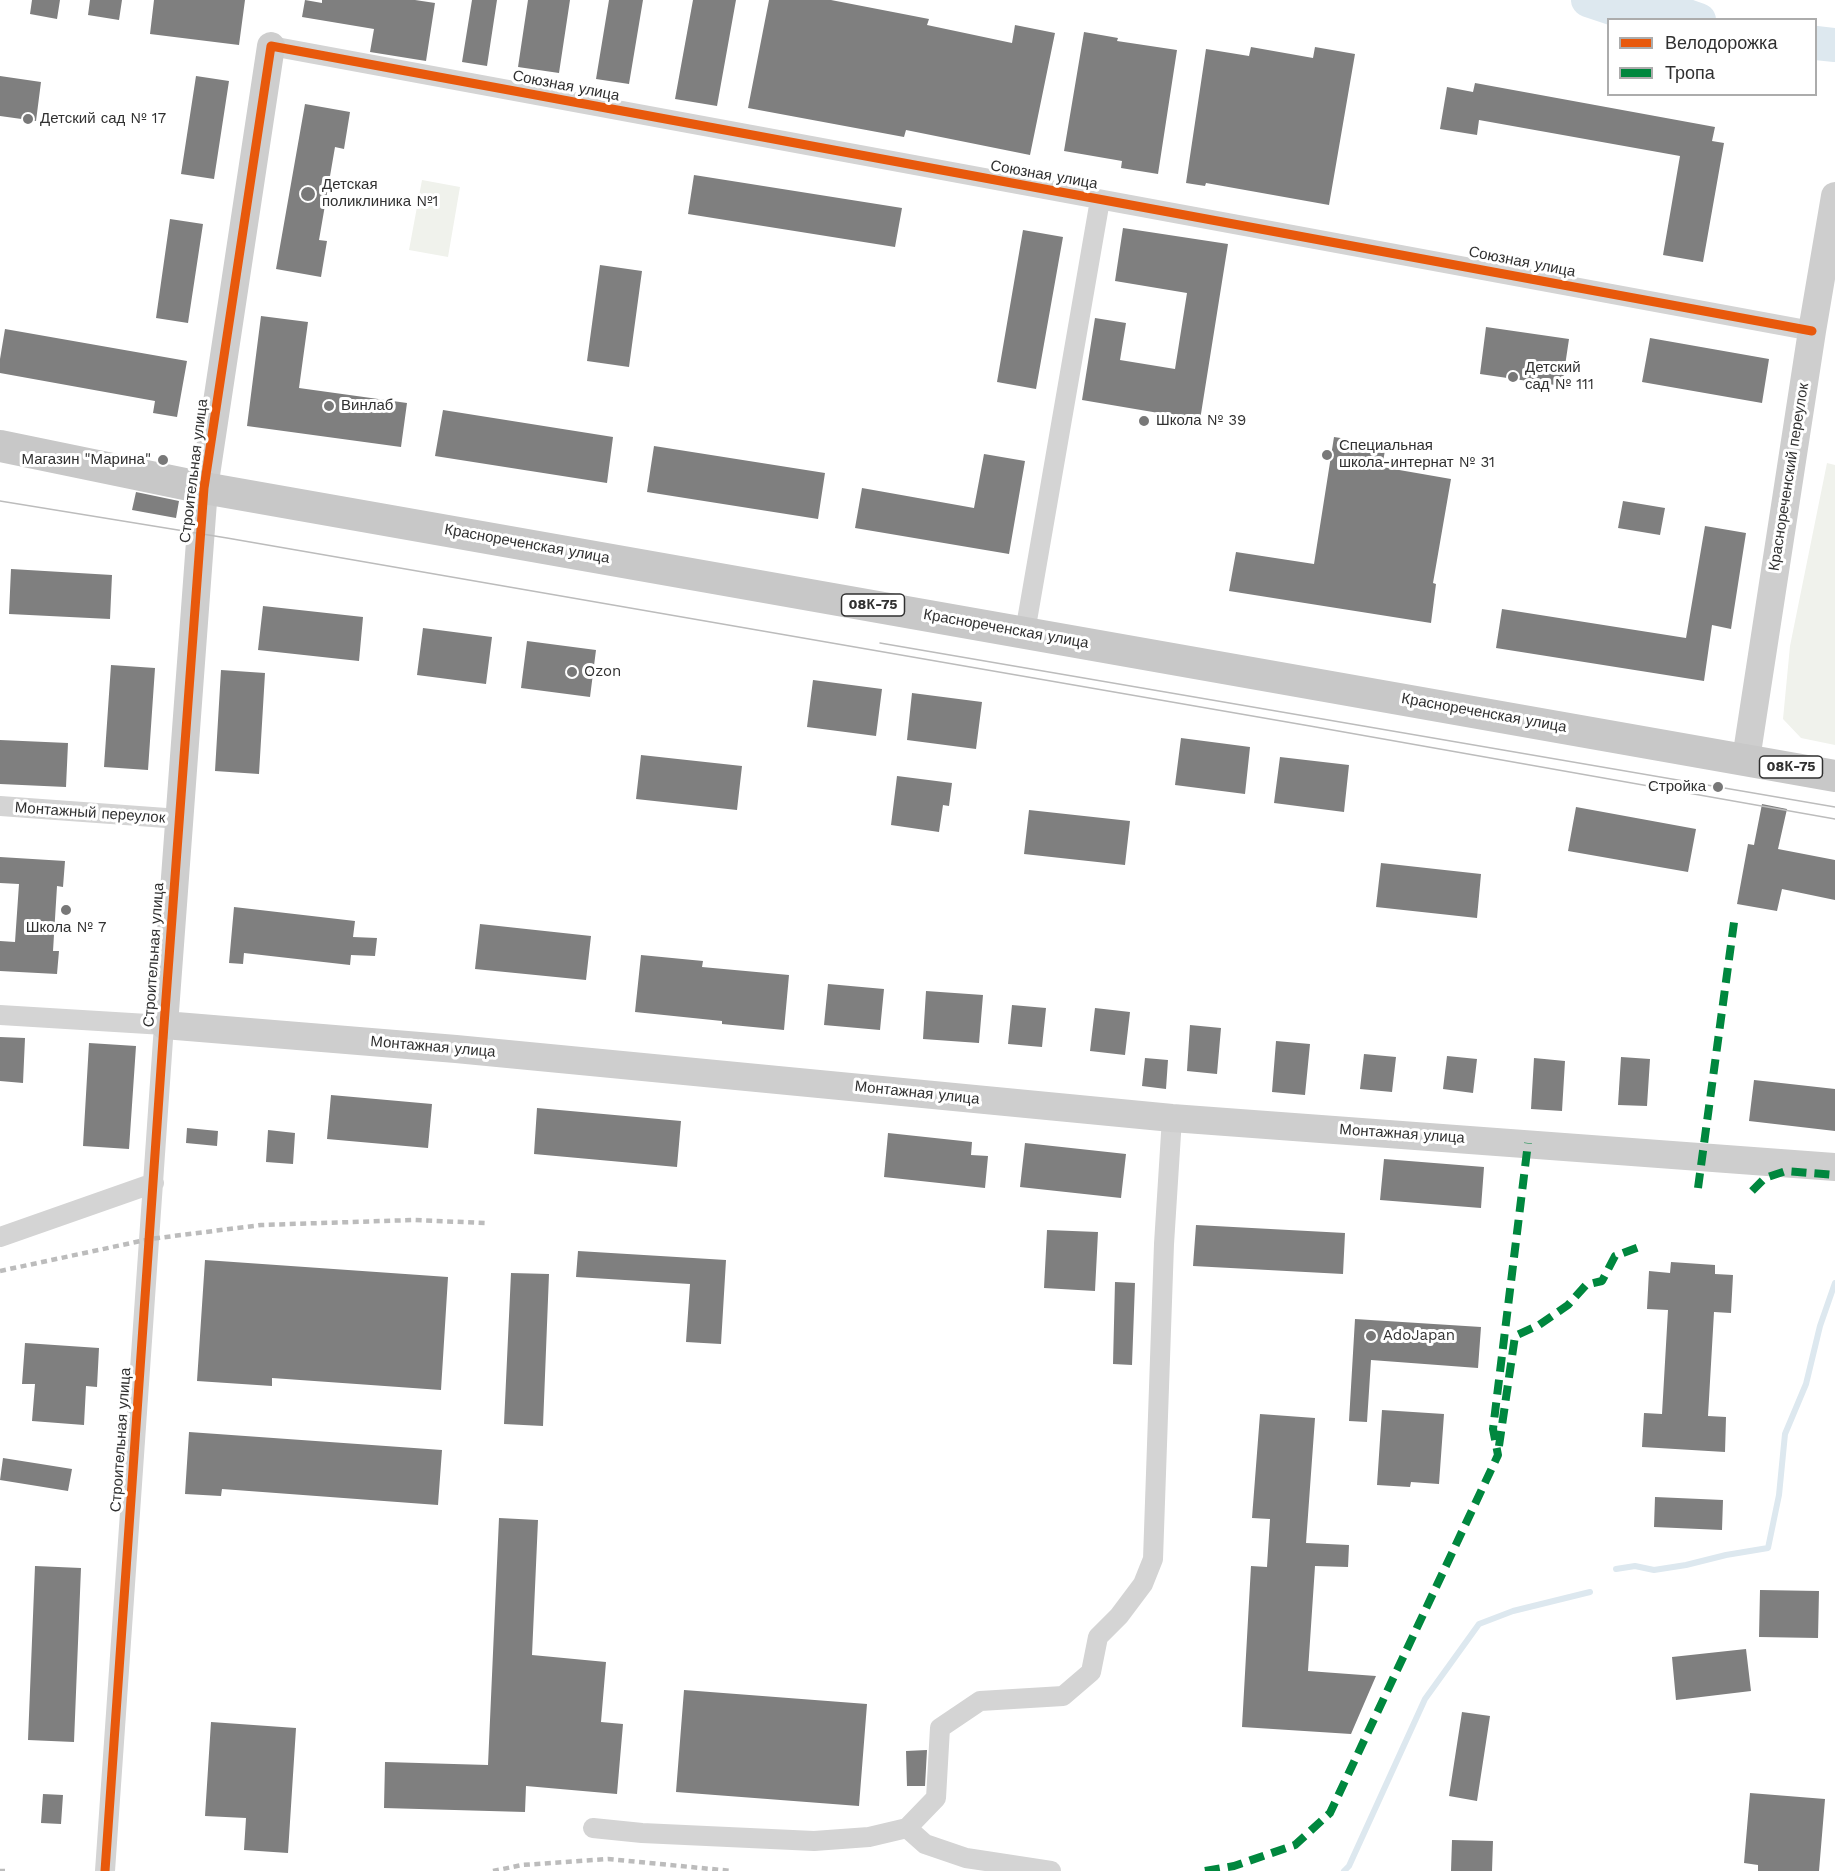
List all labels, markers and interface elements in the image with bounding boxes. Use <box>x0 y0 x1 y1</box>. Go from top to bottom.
legend <box>1607 18 1817 96</box>
text: Велодорожка <box>1665 32 1777 53</box>
text: Тропа <box>1665 62 1715 83</box>
street label: Союзная улица <box>511 67 621 105</box>
place label: Детский сад № 17 <box>40 110 166 128</box>
marker: Детский сад № 17 <box>21 112 35 126</box>
street label: Союзная улица <box>989 157 1099 193</box>
place label: Детская поликлиника №1 <box>322 176 438 211</box>
marker: Детская поликлиника №1 <box>299 185 317 203</box>
street label: Союзная улица <box>1467 243 1577 281</box>
place label: Детский сад № 111 <box>1525 359 1594 394</box>
marker: Детский сад № 111 <box>1506 370 1520 384</box>
street label: Краснореченский переулок <box>1765 382 1813 572</box>
place label: Винлаб <box>341 397 393 415</box>
street label: Строительная улица <box>176 398 212 544</box>
marker: Винлаб <box>322 399 336 413</box>
place label: Школа № 39 <box>1156 412 1246 430</box>
marker: Школа № 39 <box>1137 414 1151 428</box>
place label: Специальная школа-интернат № 31 <box>1339 437 1495 472</box>
marker: Специальная школа-интернат № 31 <box>1320 448 1334 462</box>
place label: Магазин "Марина" <box>22 451 151 469</box>
marker: Магазин "Марина" <box>156 453 170 467</box>
street label: Краснореченская улица <box>443 521 611 567</box>
road number: 08К-75 <box>842 594 904 616</box>
street label: Краснореченская улица <box>922 606 1090 652</box>
place label: Ozon <box>584 663 621 681</box>
marker: Ozon <box>565 665 579 679</box>
street label: Краснореченская улица <box>1400 690 1568 736</box>
road number: 08К-75 <box>1760 756 1822 778</box>
place label: Стройка <box>1648 778 1706 796</box>
marker: Стройка <box>1711 780 1725 794</box>
street label: Монтажный переулок <box>14 799 166 827</box>
street label: Строительная улица <box>140 882 168 1028</box>
marker: Школа № 7 <box>59 903 73 917</box>
place label: Школа № 7 <box>26 919 106 937</box>
street label: Монтажная улица <box>370 1033 496 1061</box>
street label: Монтажная улица <box>854 1077 980 1109</box>
street label: Монтажная улица <box>1339 1121 1465 1147</box>
place label: AdoJapan <box>1383 1327 1455 1345</box>
marker: AdoJapan <box>1364 1329 1378 1343</box>
street label: Строительная улица <box>107 1367 135 1513</box>

